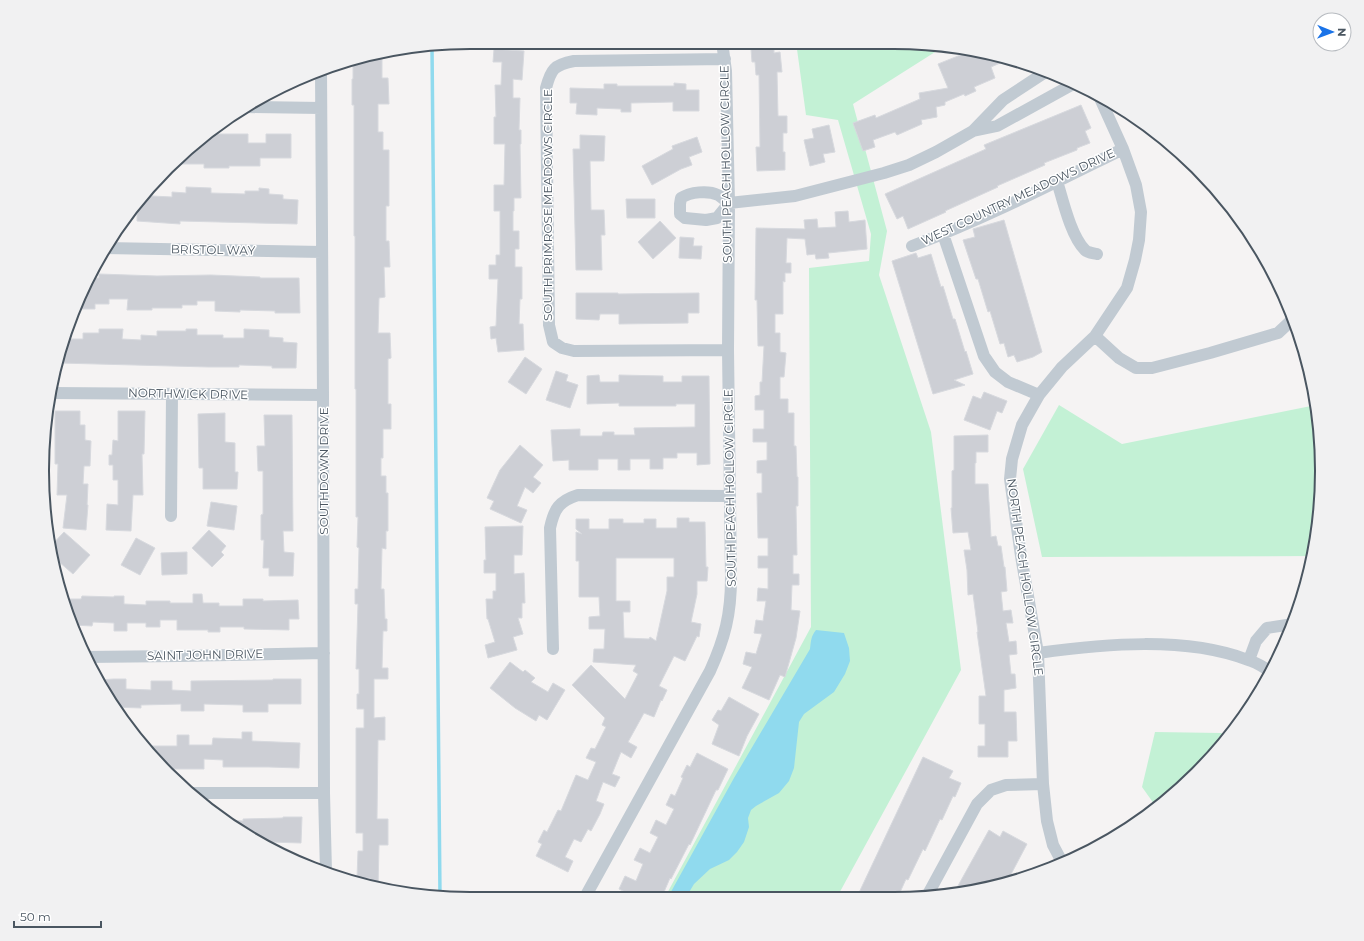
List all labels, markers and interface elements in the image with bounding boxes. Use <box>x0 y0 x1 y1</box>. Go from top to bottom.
north arrow <box>1312 12 1352 52</box>
text: N <box>1335 28 1349 37</box>
street label: SOUTH PEACH HOLLOW CIRCLE <box>716 65 735 263</box>
street label: SOUTH PRIMROSE MEADOWS CIRCLE <box>540 89 555 321</box>
street label: WEST COUNTRY MEADOWS DRIVE <box>919 145 1117 248</box>
street label: BRISTOL WAY <box>171 241 256 258</box>
street label: NORTHWICK DRIVE <box>128 385 248 402</box>
street label: SOUTH PEACH HOLLOW CIRCLE <box>720 389 739 587</box>
street label: SOUTHDOWN DRIVE <box>316 407 331 535</box>
street label: NORTH PEACH HOLLOW CIRCLE <box>1004 477 1047 677</box>
street label: SAINT JOHN DRIVE <box>147 646 263 663</box>
scale bar <box>14 903 101 929</box>
text: 50 m <box>20 909 51 924</box>

